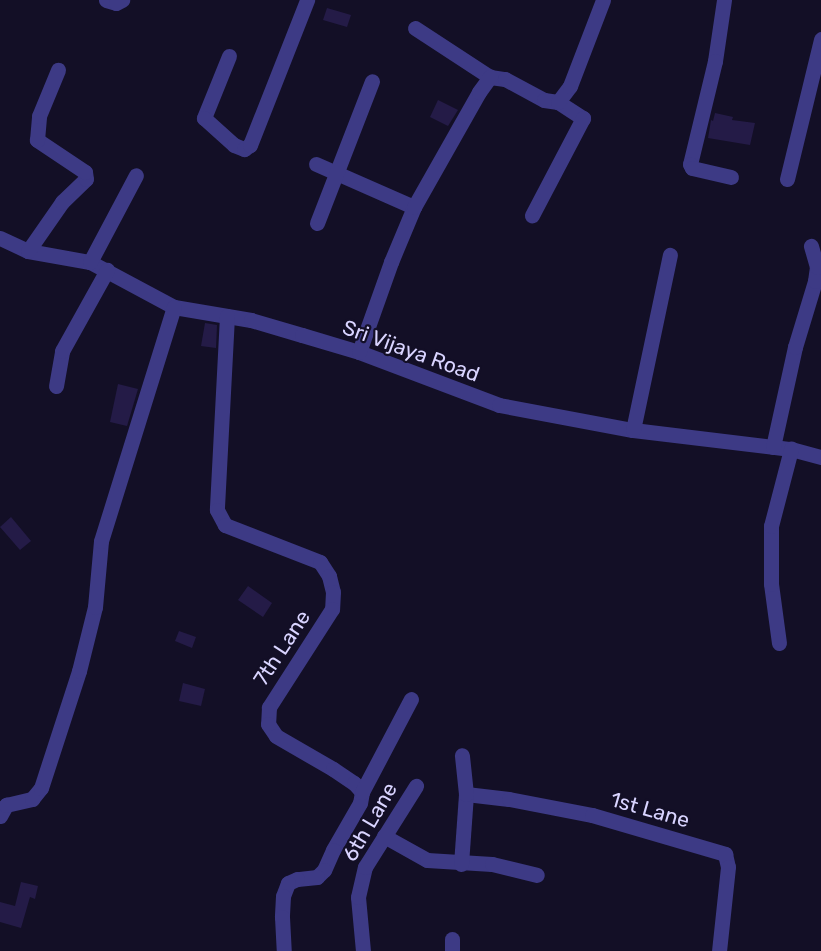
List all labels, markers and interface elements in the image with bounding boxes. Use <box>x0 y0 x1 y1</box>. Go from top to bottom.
street label: Sri Vijaya Road <box>339 314 483 388</box>
street label: 7th Lane <box>248 606 316 690</box>
street label: 6th Lane <box>337 778 403 866</box>
street label: 1st Lane <box>608 787 692 833</box>

